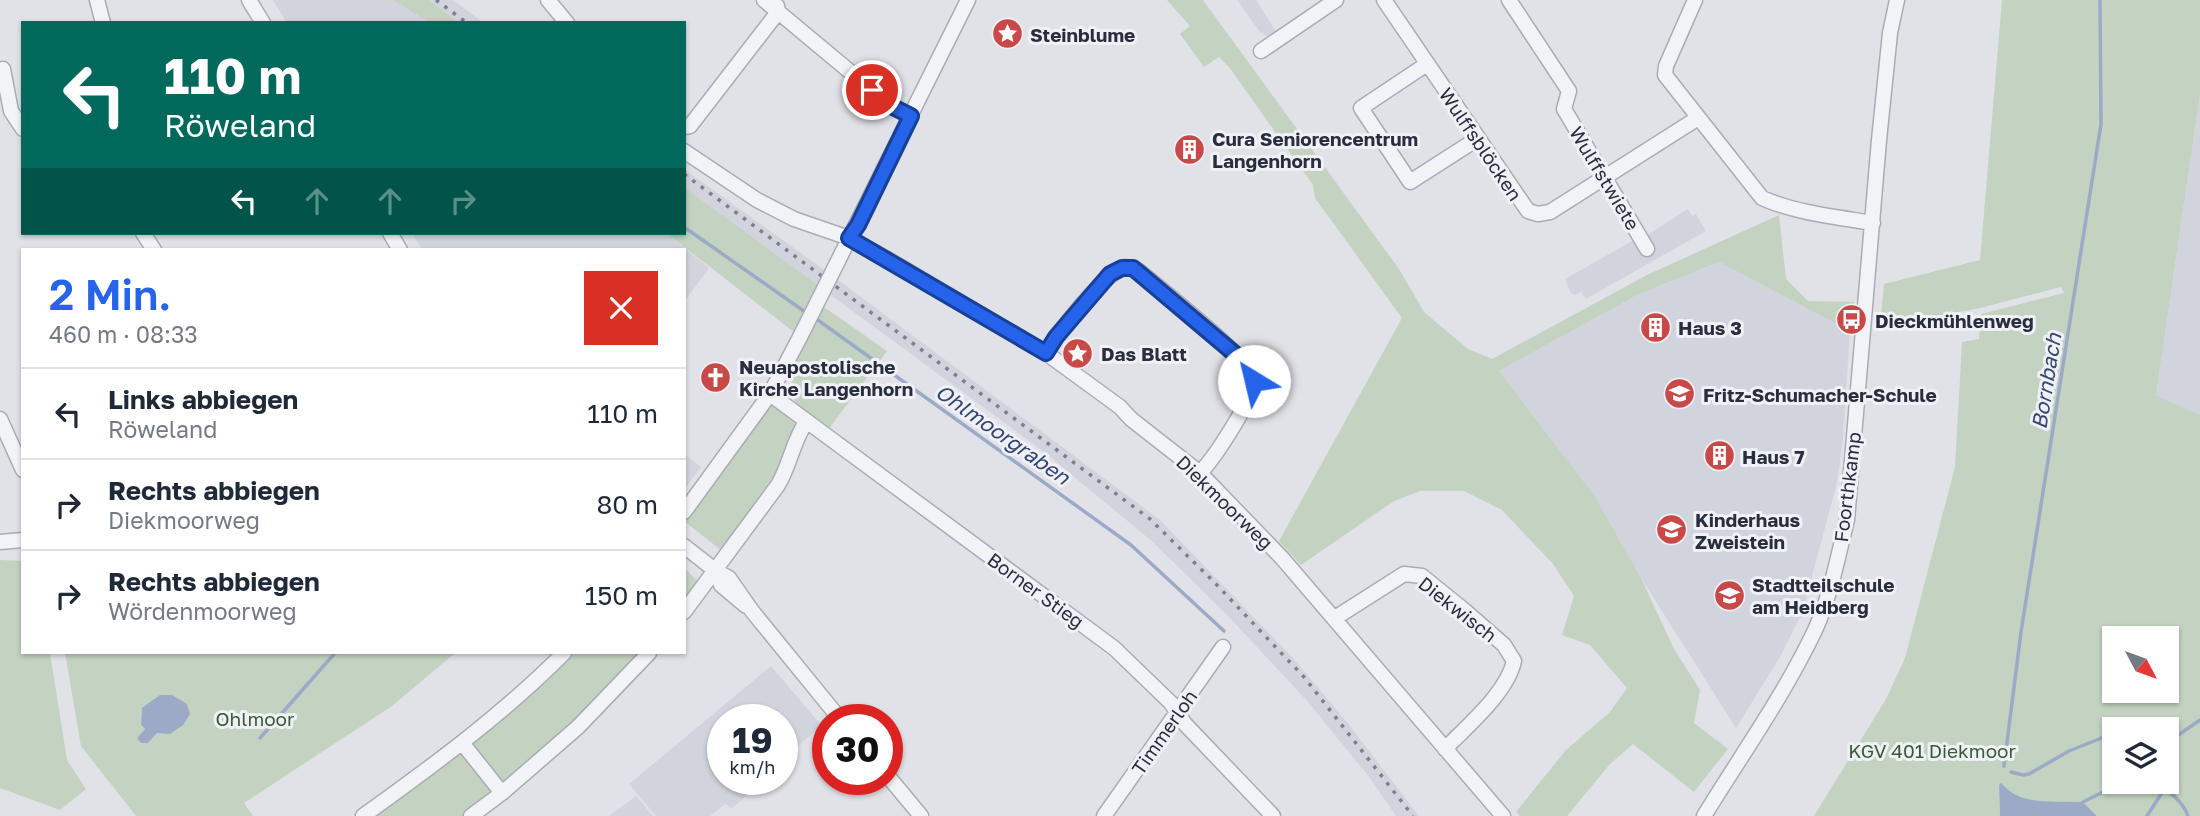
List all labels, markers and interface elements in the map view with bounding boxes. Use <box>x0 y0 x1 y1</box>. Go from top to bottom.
place icon: Steinblume <box>990 17 1024 51</box>
place label: Steinblume <box>1030 23 1135 46</box>
text: 110 m <box>164 46 301 105</box>
icon: left <box>49 49 140 140</box>
pin <box>842 60 902 120</box>
icon: arrive <box>853 71 891 109</box>
street label: Wulffsblöcken <box>1435 83 1527 205</box>
text: Röweland <box>164 106 316 144</box>
street label: Wulffstwiete <box>1565 122 1645 234</box>
place label: Cura Seniorencentrum Langenhorn <box>1212 127 1418 172</box>
building icon: Cura Seniorencentrum Langenhorn <box>1172 132 1206 166</box>
icon: left <box>225 182 263 220</box>
icon: ahead <box>298 182 336 220</box>
icon: ahead <box>371 182 409 220</box>
icon: right <box>444 182 482 220</box>
text: 2 Min. <box>49 269 171 319</box>
button: close <box>584 271 658 345</box>
bus stop icon: Dieckmühlenweg <box>1835 303 1869 337</box>
place label: Dieckmühlenweg <box>1875 309 2034 332</box>
building icon: Haus 3 <box>1638 310 1672 344</box>
place label: Haus 3 <box>1678 316 1742 339</box>
text: 460 m · 08:33 <box>49 320 198 348</box>
water label: Bornbach <box>2026 330 2067 431</box>
place icon: Das Blatt <box>1061 336 1095 370</box>
place label: Das Blatt <box>1101 342 1187 365</box>
position arrow <box>1217 344 1291 418</box>
place label: Neuapostolische Kirche Langenhorn <box>739 355 913 400</box>
church icon: Neuapostolische Kirche Langenhorn <box>699 360 733 394</box>
school or university icon: Fritz-Schumacher-Schule <box>1663 377 1697 411</box>
water label: Ohlmoorgraben <box>931 378 1076 490</box>
place label: Fritz-Schumacher-Schule <box>1703 383 1937 406</box>
text: Links abbiegen <box>108 384 298 415</box>
icon: left <box>49 395 87 433</box>
text: 110 m <box>587 398 658 429</box>
text: Röweland <box>108 415 217 443</box>
street label: Foorthkamp <box>1829 431 1865 543</box>
building icon: Haus 7 <box>1702 439 1736 473</box>
place label: Haus 7 <box>1742 445 1805 468</box>
street label: Diekmoorweg <box>1172 450 1278 554</box>
text: Rechts abbiegen <box>108 475 320 506</box>
icon: right <box>49 486 87 524</box>
text: 80 m <box>597 489 658 520</box>
text: Diekmoorweg <box>108 506 260 534</box>
place label: Kinderhaus Zweistein <box>1695 508 1801 553</box>
school or university icon: Kinderhaus Zweistein <box>1655 513 1689 547</box>
street label: Borner Stieg <box>983 547 1089 633</box>
text: Rechts abbiegen <box>108 566 320 597</box>
street label: Diekwisch <box>1414 571 1502 647</box>
place label: Stadtteilschule am Heidberg <box>1752 573 1895 618</box>
icon: right <box>49 577 87 615</box>
school or university icon: Stadtteilschule am Heidberg <box>1712 578 1746 612</box>
text: 150 m <box>585 580 658 611</box>
text: Wördenmoorweg <box>108 597 297 625</box>
north arrow <box>2102 626 2179 704</box>
map controls <box>2102 626 2179 794</box>
street label: Timmerloh <box>1126 685 1202 779</box>
speed limit sign: 30 <box>812 704 903 795</box>
park label: Ohlmoor <box>216 707 295 730</box>
button: layers <box>2102 717 2179 794</box>
text: 19 <box>732 719 773 761</box>
park label: KGV 401 Diekmoor <box>1848 739 2016 762</box>
text: km/h <box>730 756 775 778</box>

